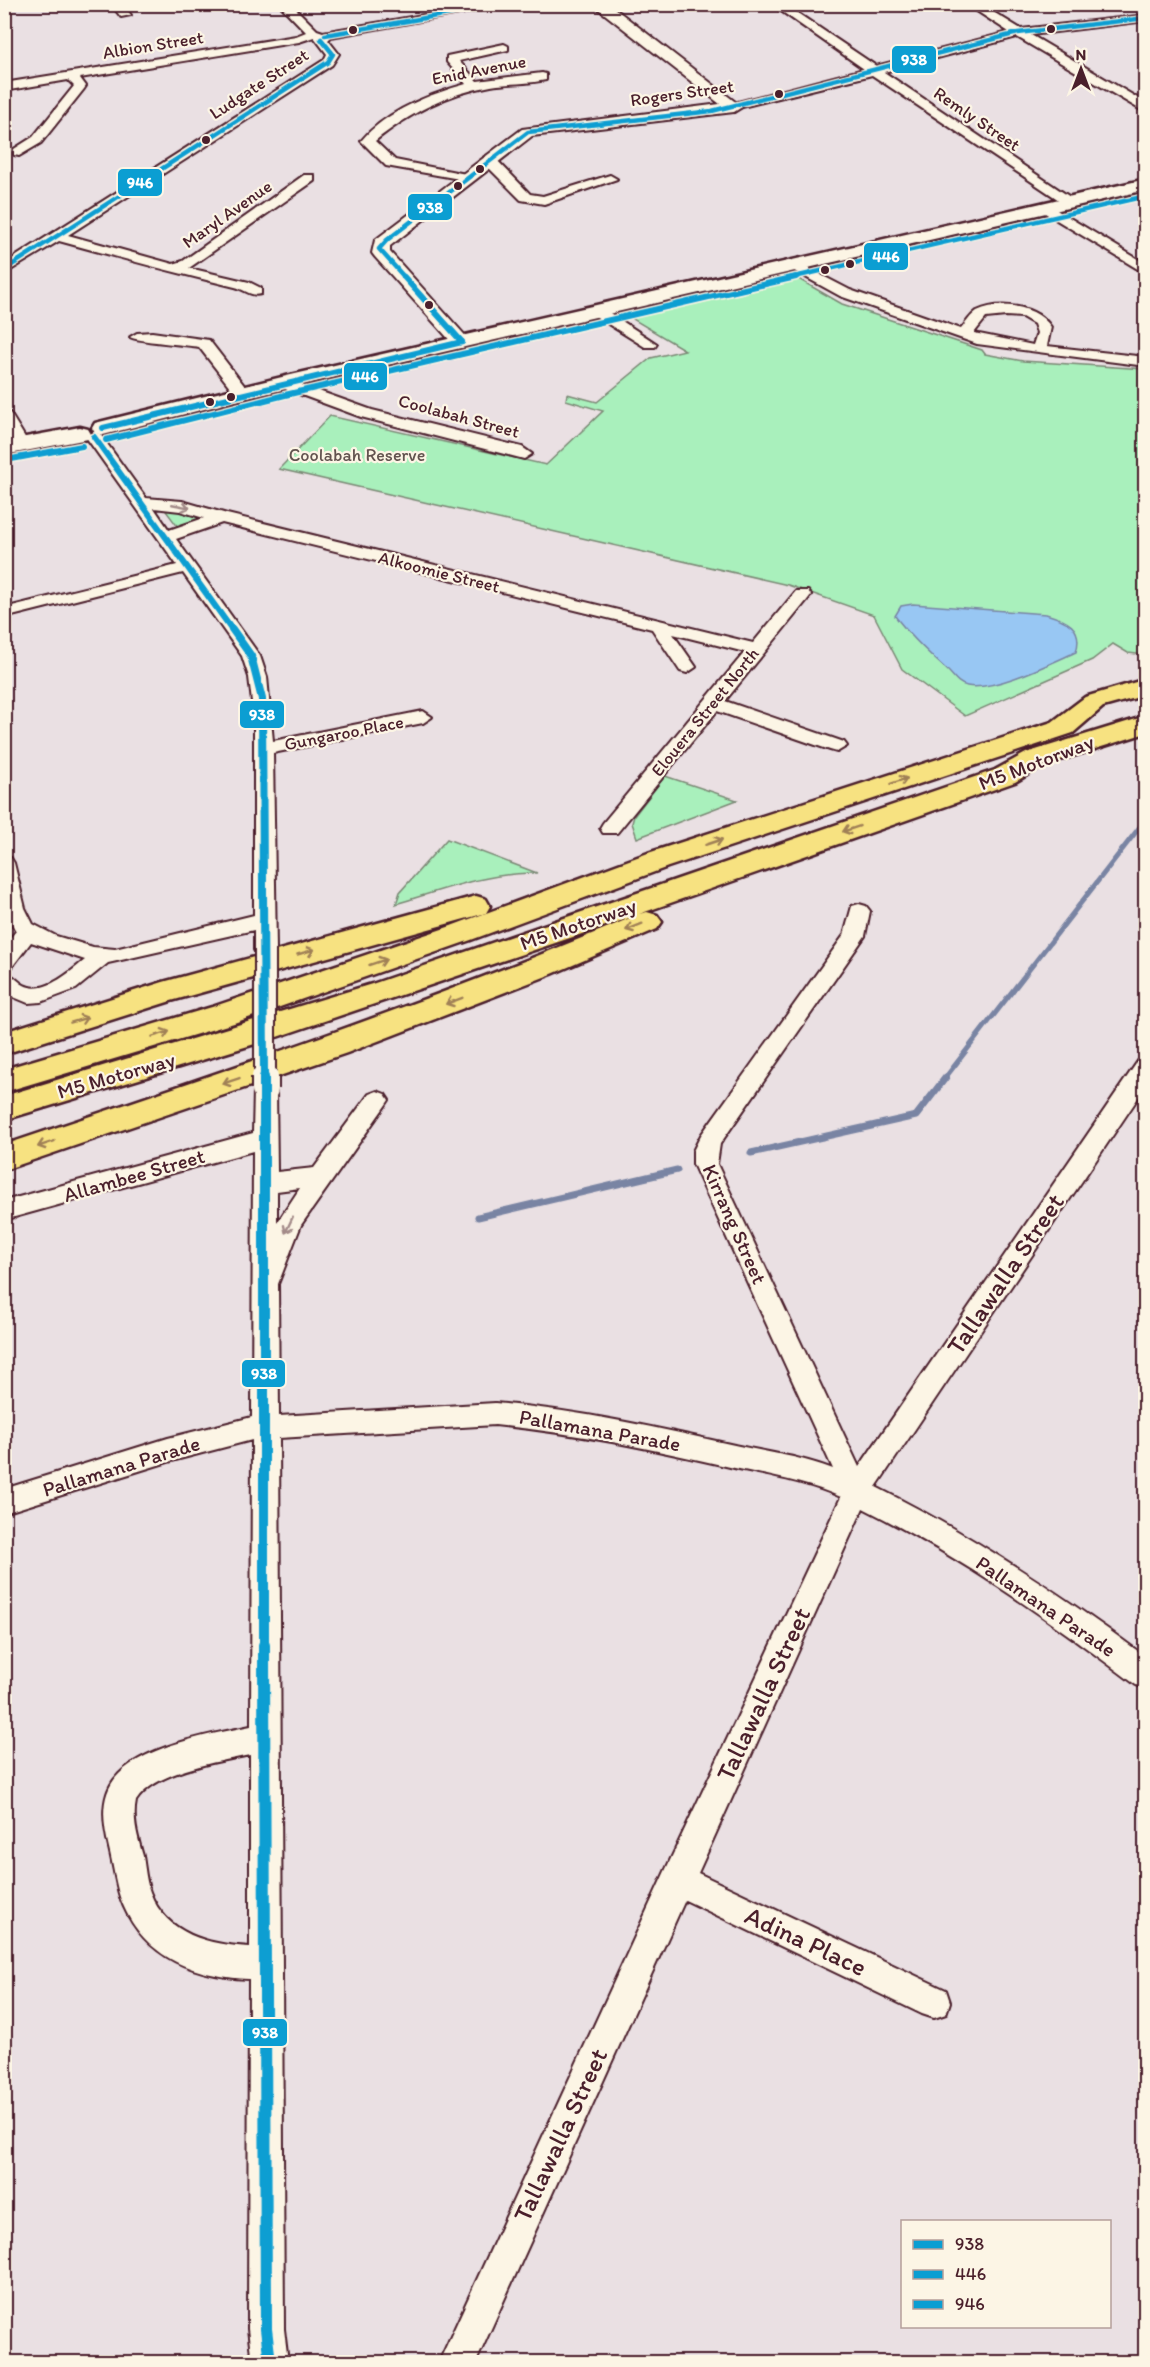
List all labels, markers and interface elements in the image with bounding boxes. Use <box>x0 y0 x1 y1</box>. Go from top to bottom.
unlabelled marker <box>1045 23 1057 35</box>
unlabelled marker <box>347 24 359 36</box>
street label: Albion Street <box>101 26 205 64</box>
north arrow <box>1051 39 1111 99</box>
street label: Ludgate Street <box>205 44 313 124</box>
line badge: 938 <box>891 45 937 74</box>
text: N <box>1076 45 1086 64</box>
street label: Enid Avenue <box>430 50 528 90</box>
text: 938 <box>901 50 927 69</box>
street label: Rogers Street <box>629 75 735 111</box>
street label: Remly Street <box>930 82 1025 156</box>
unlabelled marker <box>773 88 785 100</box>
unlabelled marker <box>200 134 212 146</box>
unlabelled marker <box>474 163 486 175</box>
line badge: 946 <box>117 168 163 197</box>
text: 946 <box>127 173 154 192</box>
street label: Maryl Avenue <box>178 175 276 253</box>
unlabelled marker <box>452 180 464 192</box>
line badge: 938 <box>407 193 453 221</box>
text: 938 <box>417 198 443 217</box>
line badge: 446 <box>863 242 909 271</box>
text: 446 <box>872 247 900 266</box>
unlabelled marker <box>844 258 856 270</box>
unlabelled marker <box>819 264 831 276</box>
unlabelled marker <box>423 299 435 311</box>
line badge: 446 <box>343 362 388 391</box>
text: 446 <box>351 367 379 386</box>
street label: Coolabah Street <box>396 389 522 443</box>
unlabelled marker <box>225 391 237 403</box>
unlabelled marker <box>204 396 216 408</box>
park label: Coolabah Reserve <box>289 444 425 466</box>
one-way arrow <box>171 501 191 512</box>
street label: Alkoomie Street <box>376 546 502 598</box>
street label: Elouera Street North <box>646 643 764 781</box>
line badge: 938 <box>239 700 285 729</box>
text: 938 <box>249 705 275 724</box>
street label: Gungaroo Place <box>282 711 406 755</box>
street label: M5 Motorway <box>975 729 1097 795</box>
one-way arrow <box>889 775 908 786</box>
one-way arrow <box>842 825 861 836</box>
one-way arrow <box>704 836 723 847</box>
street label: M5 Motorway <box>517 892 640 956</box>
one-way arrow <box>626 922 644 933</box>
one-way arrow <box>296 946 315 957</box>
one-way arrow <box>368 955 386 966</box>
one-way arrow <box>445 997 464 1008</box>
one-way arrow <box>69 1014 88 1025</box>
one-way arrow <box>151 1028 170 1039</box>
street label: M5 Motorway <box>54 1046 178 1104</box>
one-way arrow <box>222 1076 241 1087</box>
one-way arrow <box>37 1140 56 1151</box>
street label: Allambee Street <box>61 1143 208 1207</box>
street label: Kirrang Street <box>697 1160 773 1288</box>
street label: Tallawalla Street <box>939 1187 1071 1361</box>
one-way arrow <box>283 1216 295 1234</box>
line badge: 938 <box>241 1359 286 1388</box>
text: 938 <box>251 1364 277 1383</box>
street label: Pallamana Parade <box>517 1404 683 1456</box>
street label: Pallamana Parade <box>39 1430 203 1502</box>
street label: Pallamana Parade <box>971 1550 1121 1662</box>
street label: Tallawalla Street <box>709 1602 817 1786</box>
street label: Adina Place <box>740 1899 872 1983</box>
line badge: 938 <box>242 2018 288 2047</box>
text: 938 <box>252 2023 278 2042</box>
street label: Tallawalla Street <box>506 2043 614 2227</box>
legend <box>901 2220 1111 2328</box>
text: 938 <box>955 2233 984 2255</box>
text: 446 <box>955 2263 986 2285</box>
text: 946 <box>955 2293 985 2315</box>

